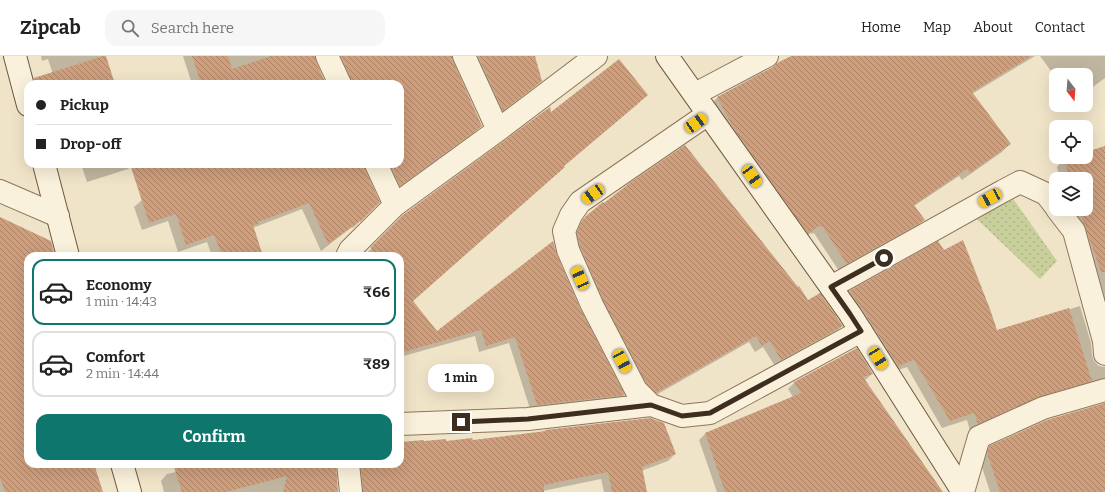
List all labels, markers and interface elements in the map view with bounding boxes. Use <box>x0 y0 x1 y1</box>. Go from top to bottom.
search box <box>105 10 385 46</box>
text: Zipcab <box>20 16 81 39</box>
icon: search <box>119 17 141 39</box>
text: Search here <box>151 19 234 37</box>
text: Home <box>861 19 901 36</box>
text: Map <box>923 19 951 36</box>
text: About <box>973 19 1013 36</box>
text: Contact <box>1035 19 1085 36</box>
north arrow <box>1049 68 1093 112</box>
map controls <box>1049 68 1093 216</box>
text: Pickup <box>60 96 109 114</box>
car <box>683 111 709 135</box>
button: locate <box>1049 120 1093 164</box>
text: Drop-off <box>60 135 121 153</box>
car <box>740 163 764 189</box>
button: layers <box>1049 172 1093 216</box>
car <box>580 182 606 206</box>
car <box>977 187 1003 209</box>
route start <box>875 249 893 267</box>
car <box>570 265 590 291</box>
icon: car <box>38 274 74 310</box>
text: Economy <box>86 276 152 294</box>
text: ₹66 <box>363 283 390 301</box>
text: 1 min · 14:43 <box>86 294 157 309</box>
car <box>867 345 889 371</box>
icon: car <box>38 346 74 382</box>
text: Comfort <box>86 348 145 366</box>
car <box>611 348 633 374</box>
text: ₹89 <box>363 355 390 373</box>
callout: 1 min <box>428 364 494 392</box>
text: 2 min · 14:44 <box>86 366 159 381</box>
text: 1 min <box>445 370 477 385</box>
route end <box>452 413 470 431</box>
button: Confirm <box>36 414 392 460</box>

